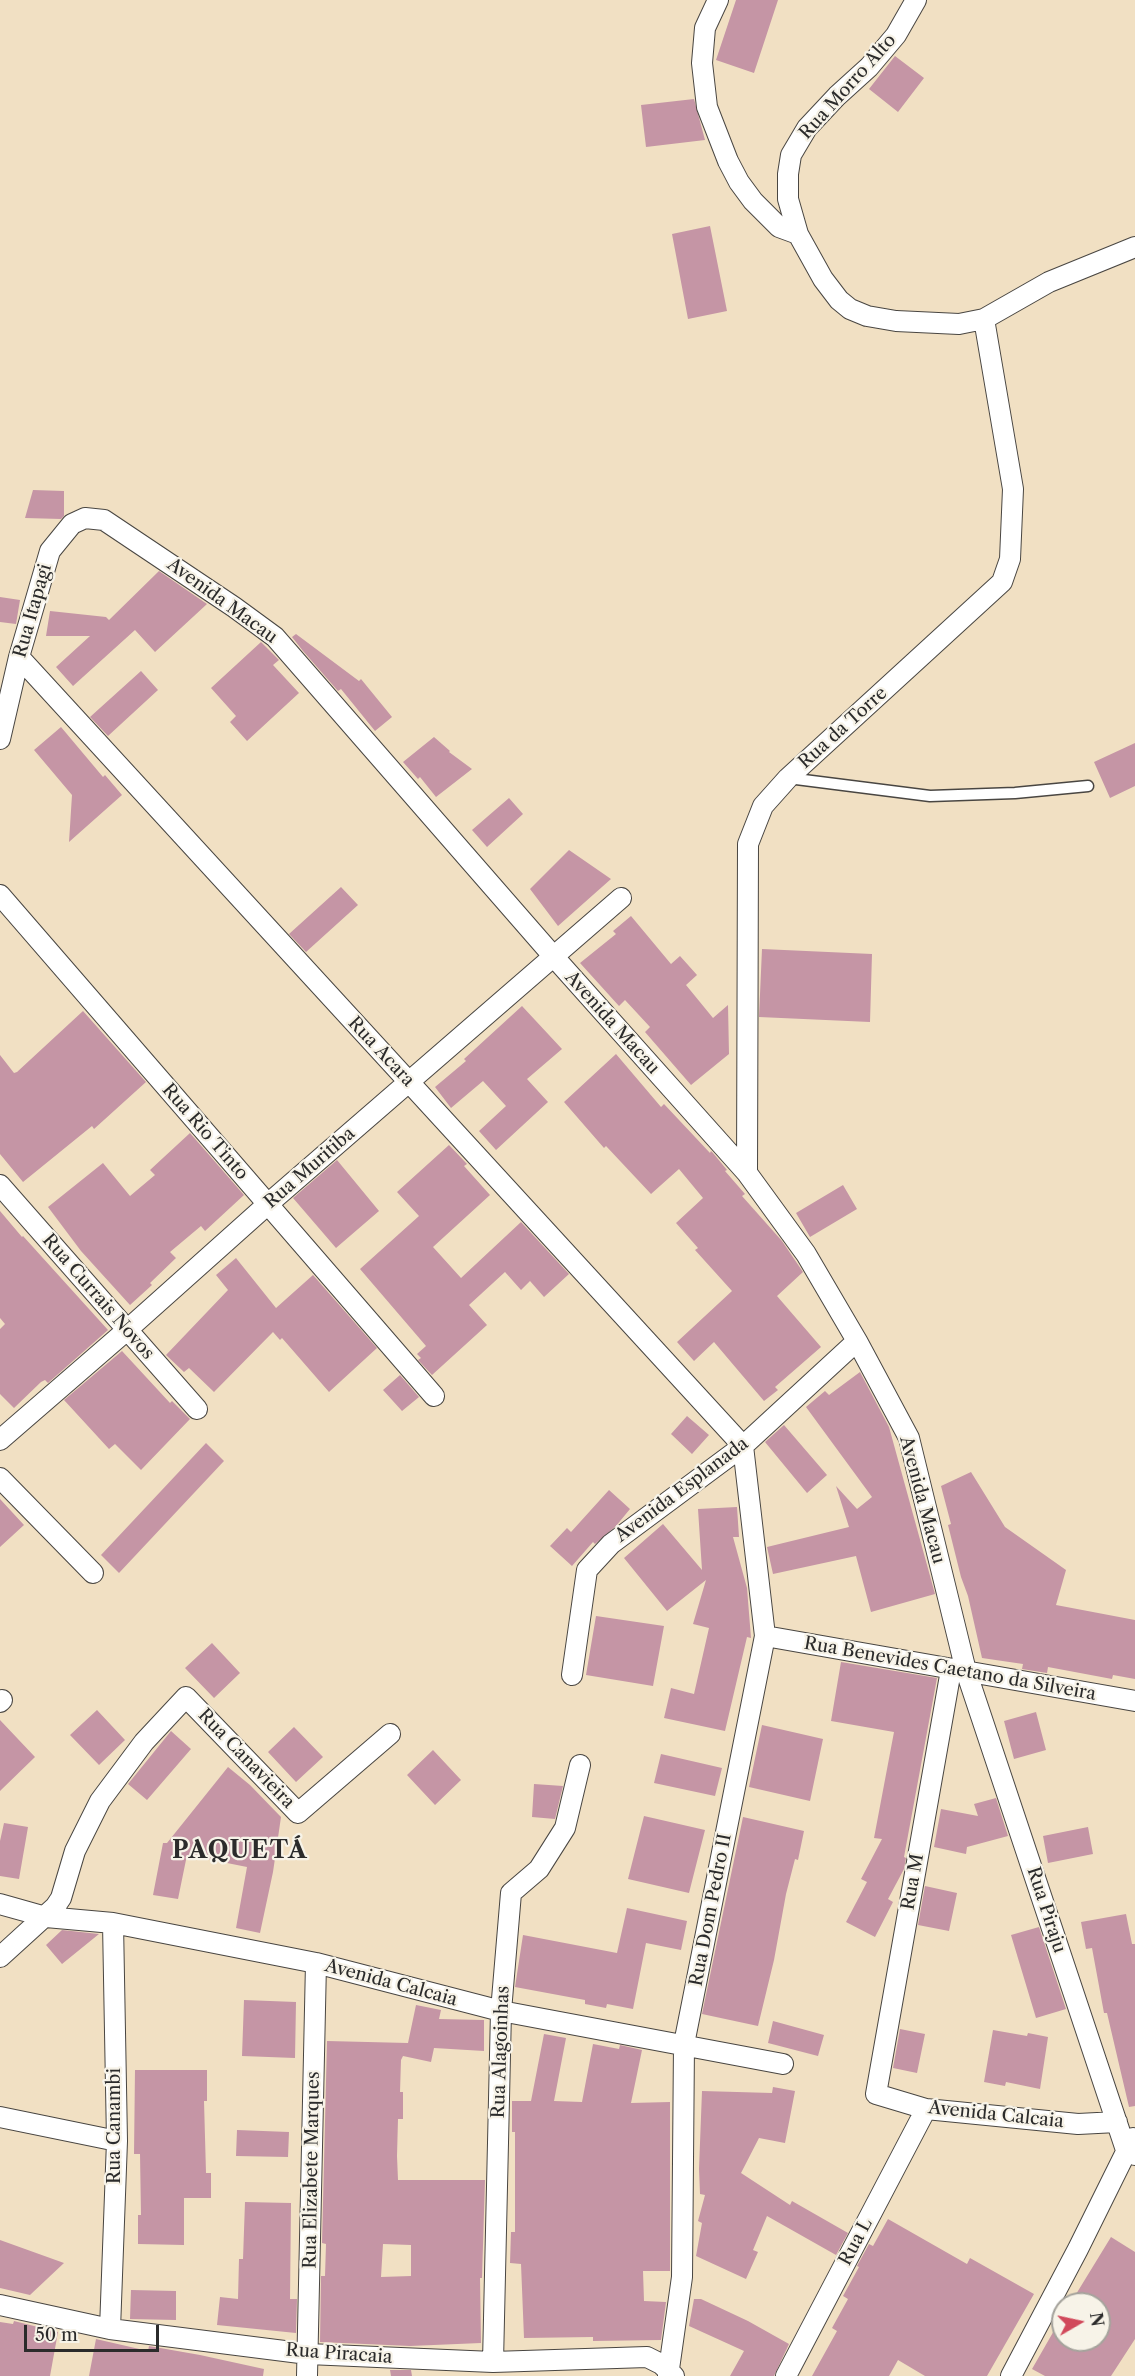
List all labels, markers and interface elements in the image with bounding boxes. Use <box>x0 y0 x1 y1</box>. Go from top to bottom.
street label: Rua Morro Alto <box>795 30 901 144</box>
street label: Avenida Macau <box>163 554 281 648</box>
street label: Rua Itapagi <box>9 562 57 660</box>
street label: Rua da Torre <box>794 683 892 773</box>
street label: Avenida Macau <box>560 967 664 1079</box>
street label: Rua Acara <box>343 1013 419 1091</box>
street label: Rua Rio Tinto <box>157 1079 253 1185</box>
street label: Rua Muritiba <box>260 1123 360 1213</box>
street label: Rua Currais Novos <box>38 1230 158 1364</box>
street label: Avenida Esplanada <box>611 1433 753 1547</box>
street label: Avenida Macau <box>895 1434 949 1566</box>
street label: Rua Benevides Caetano da Silveira <box>802 1633 1098 1705</box>
street label: Rua Canavieira <box>193 1705 299 1813</box>
street label: Rua Dom Pedro II <box>686 1832 736 1988</box>
district label: PAQUETÁ <box>172 1837 308 1865</box>
street label: Rua M <box>897 1852 929 1912</box>
street label: Rua Piraju <box>1022 1864 1070 1956</box>
street label: Avenida Calcaia <box>322 1955 460 2011</box>
street label: Rua Alagoinhas <box>488 1985 514 2119</box>
street label: Rua Canambi <box>104 2068 126 2184</box>
street label: Rua Elizabete Marques <box>299 2071 325 2269</box>
street label: Avenida Calcaia <box>927 2097 1065 2133</box>
street label: Rua L <box>835 2215 877 2269</box>
north arrow <box>1051 2292 1111 2352</box>
text: N <box>1086 2311 1108 2328</box>
scale bar <box>27 2313 162 2351</box>
text: 50 m <box>35 2324 78 2346</box>
street label: Rua Piracaia <box>285 2340 393 2368</box>

